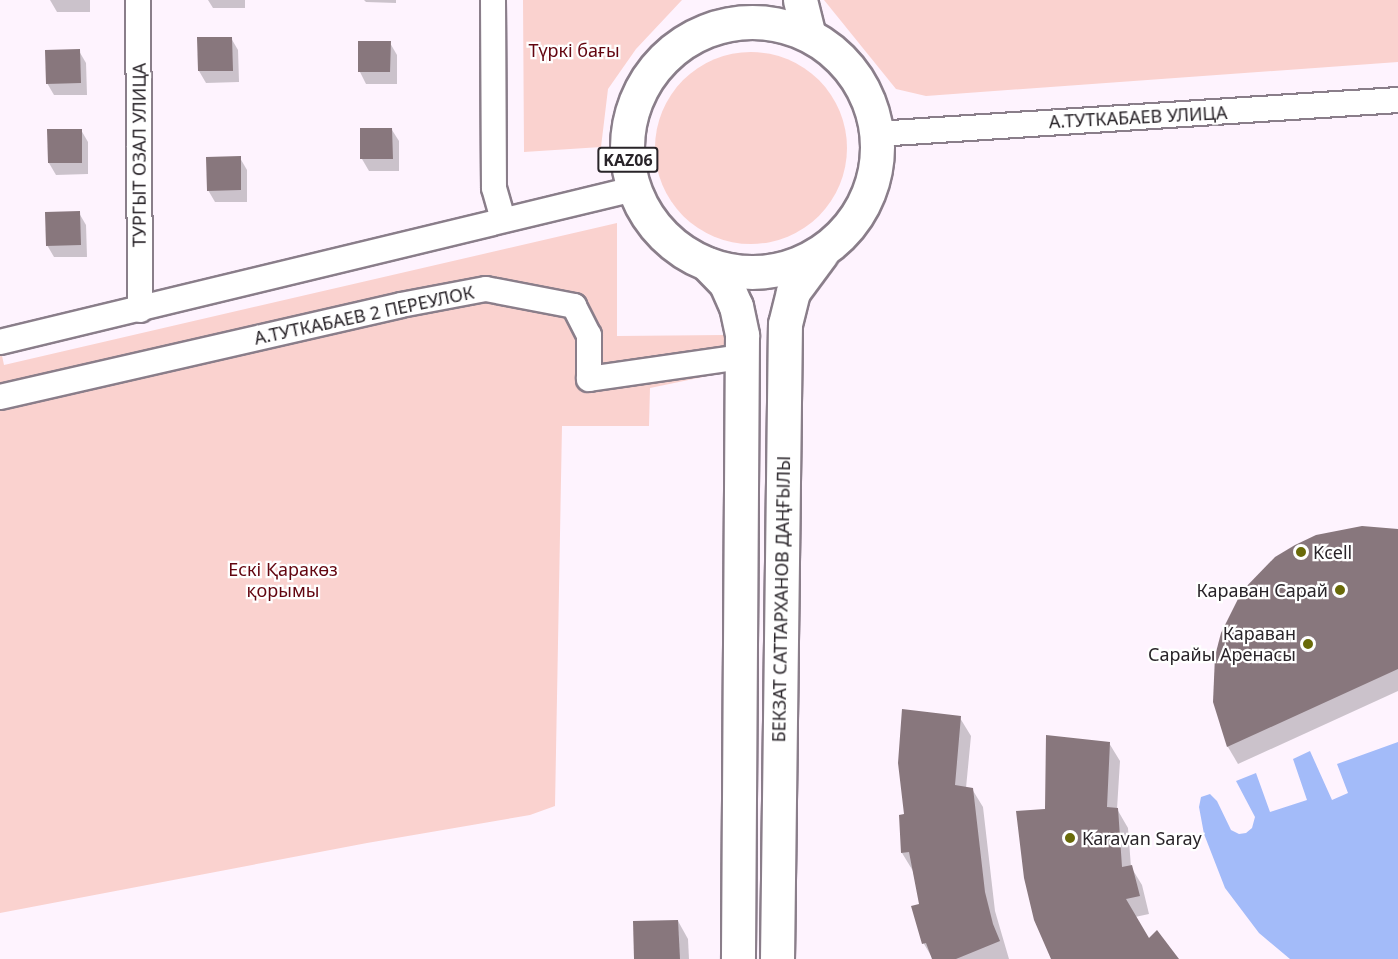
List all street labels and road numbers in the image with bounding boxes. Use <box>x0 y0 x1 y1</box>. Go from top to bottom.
street label: ТУРГЫТ ОЗАЛ УЛИЦА <box>128 63 150 247</box>
street label: А.ТУТКАБАЕВ УЛИЦА <box>1048 102 1228 132</box>
road number: KАZ06 <box>596 147 660 173</box>
street label: А.ТУТКАБАЕВ 2 ПЕРЕУЛОК <box>252 281 476 349</box>
street label: БЕКЗАТ САТТАРХАНОВ ДАҢҒЫЛЫ <box>768 455 794 743</box>

